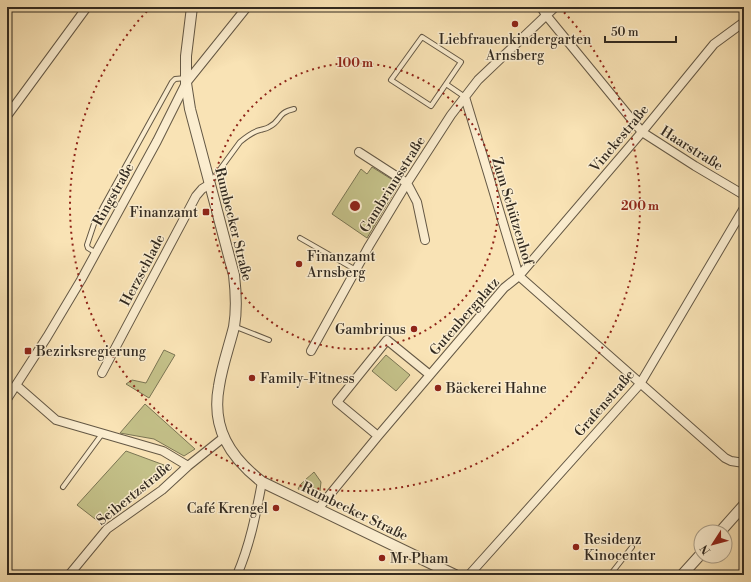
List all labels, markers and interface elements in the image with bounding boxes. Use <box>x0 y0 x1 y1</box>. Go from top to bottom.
scale bar <box>605 18 676 44</box>
marker: Liebfrauenkindergarten Arnsberg <box>510 19 520 29</box>
text: 50 m <box>611 25 639 40</box>
place label: Liebfrauenkindergarten Arnsberg <box>439 31 592 65</box>
text: 100 m <box>337 56 373 71</box>
street label: Vinckestraße <box>586 101 653 177</box>
street label: Haarstraße <box>657 122 726 175</box>
street label: Gambrinusstraße <box>356 133 430 236</box>
street label: Zum Schützenhof <box>487 155 537 268</box>
street label: Ringstraße <box>89 160 138 229</box>
street label: Rumbecker Straße <box>210 166 256 283</box>
centre of rings <box>348 199 362 213</box>
text: 200 m <box>621 199 659 214</box>
place label: Finanzamt <box>130 204 198 222</box>
marker: Finanzamt <box>201 207 211 217</box>
street label: Herzschlade <box>116 231 169 309</box>
place label: Finanzamt Arnsberg <box>306 248 376 282</box>
marker: Finanzamt Arnsberg <box>294 259 304 269</box>
street label: Gutenbergplatz <box>426 274 504 359</box>
place label: Gambrinus <box>335 321 406 339</box>
marker: Gambrinus <box>409 324 419 334</box>
place label: Bezirksregierung <box>35 343 147 361</box>
marker: Bezirksregierung <box>23 346 33 356</box>
street label: Grafenstraße <box>571 367 639 441</box>
place label: Family-Fitness <box>260 370 355 388</box>
marker: Family-Fitness <box>247 373 257 383</box>
place label: Bäckerei Hahne <box>445 380 547 398</box>
marker: Bäckerei Hahne <box>433 383 443 393</box>
street label: Seibertzstraße <box>93 458 176 530</box>
street label: Rumbecker Straße <box>298 478 411 545</box>
place label: Café Krengel <box>187 500 268 518</box>
marker: Café Krengel <box>271 503 281 513</box>
north arrow <box>693 524 733 564</box>
place label: Residenz Kinocenter <box>584 531 655 565</box>
text: N <box>697 541 714 557</box>
marker: Residenz Kinocenter <box>571 542 581 552</box>
place label: Mr Pham <box>390 550 449 568</box>
marker: Mr Pham <box>377 553 387 563</box>

